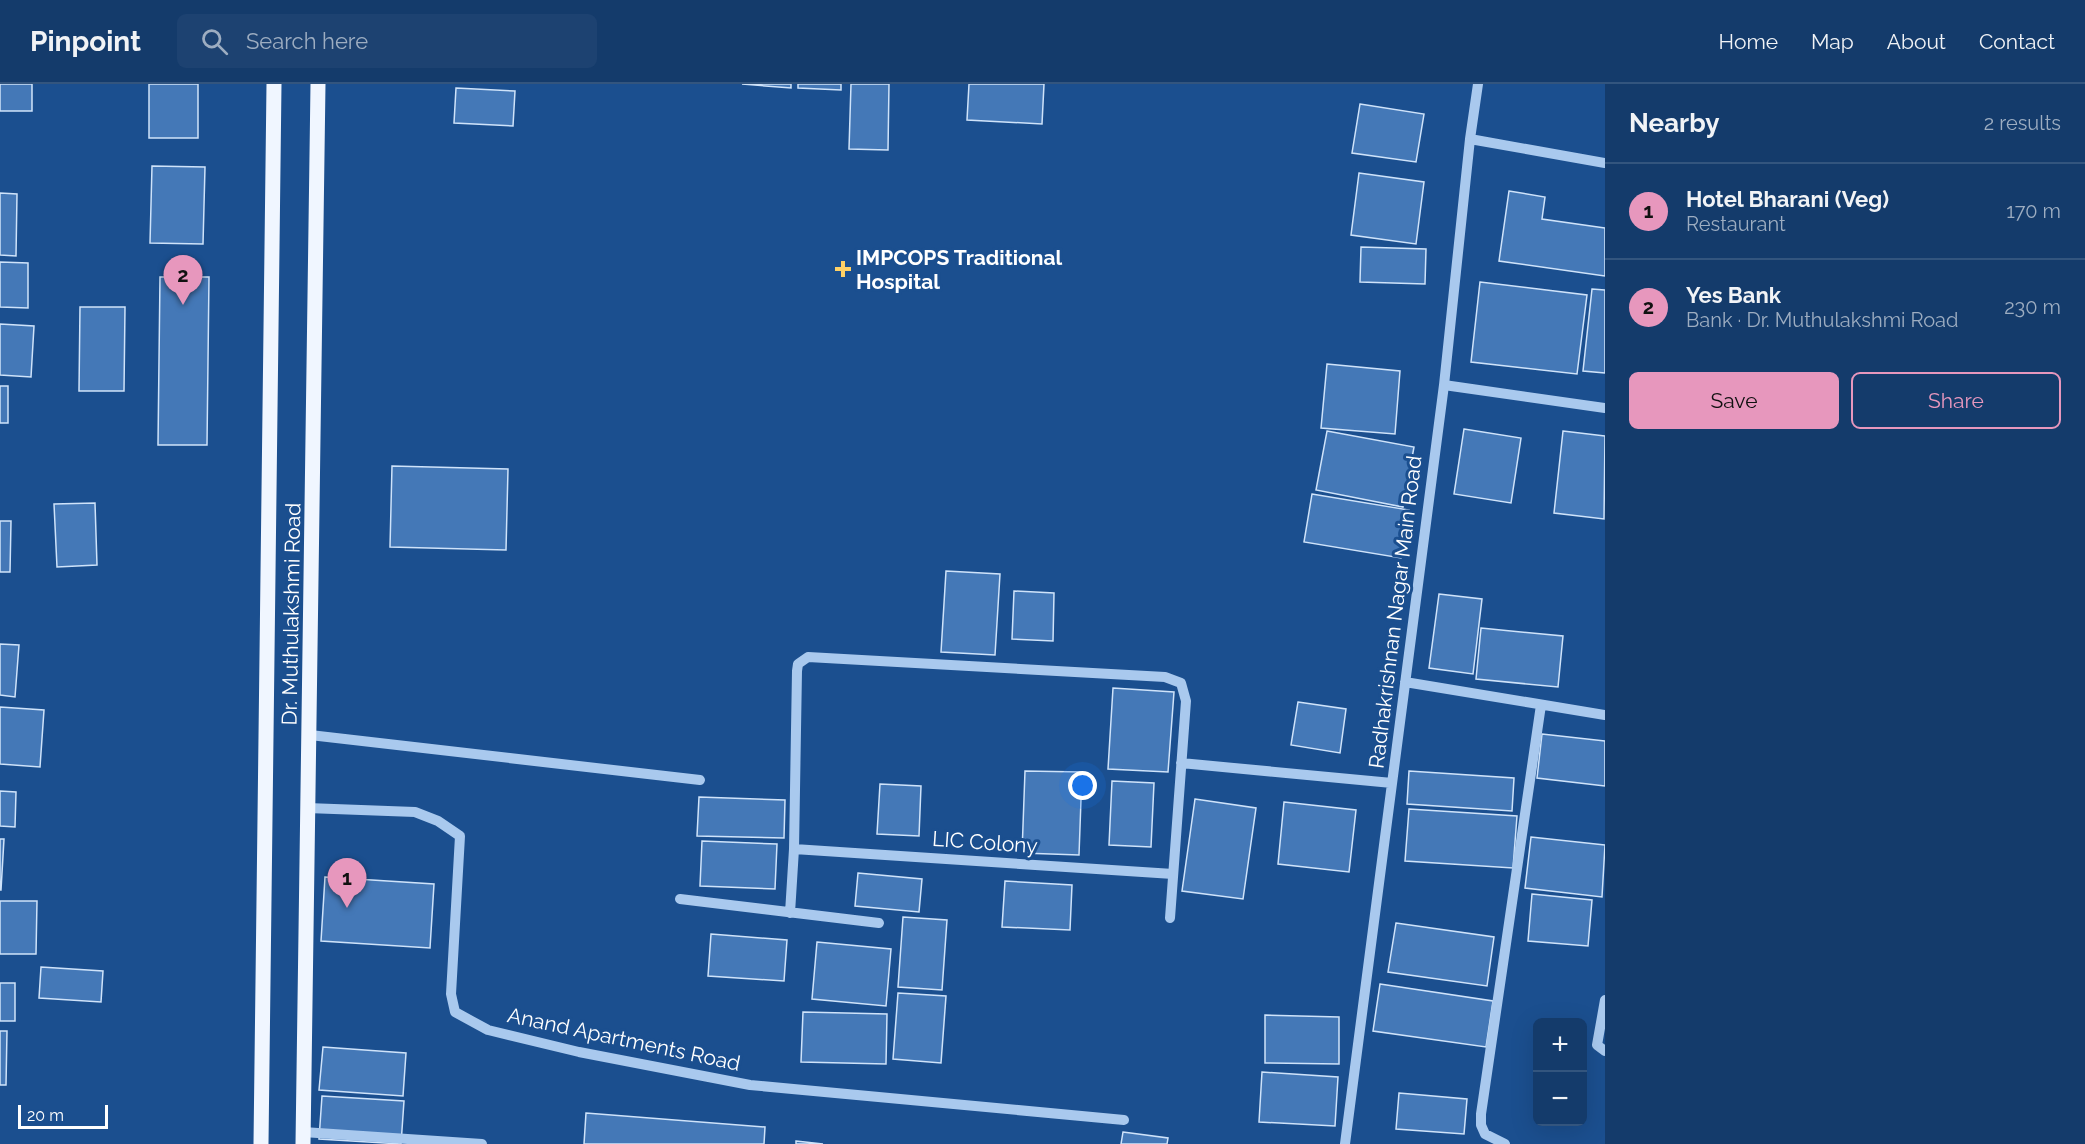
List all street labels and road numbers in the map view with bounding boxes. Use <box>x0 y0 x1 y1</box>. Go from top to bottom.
street label: Radhakrishnan Nagar Main Road <box>1363 454 1427 770</box>
street label: Dr. Muthulakshmi Road <box>277 503 305 725</box>
street label: LIC Colony <box>931 826 1039 858</box>
street label: Anand Apartments Road <box>505 1002 743 1076</box>

